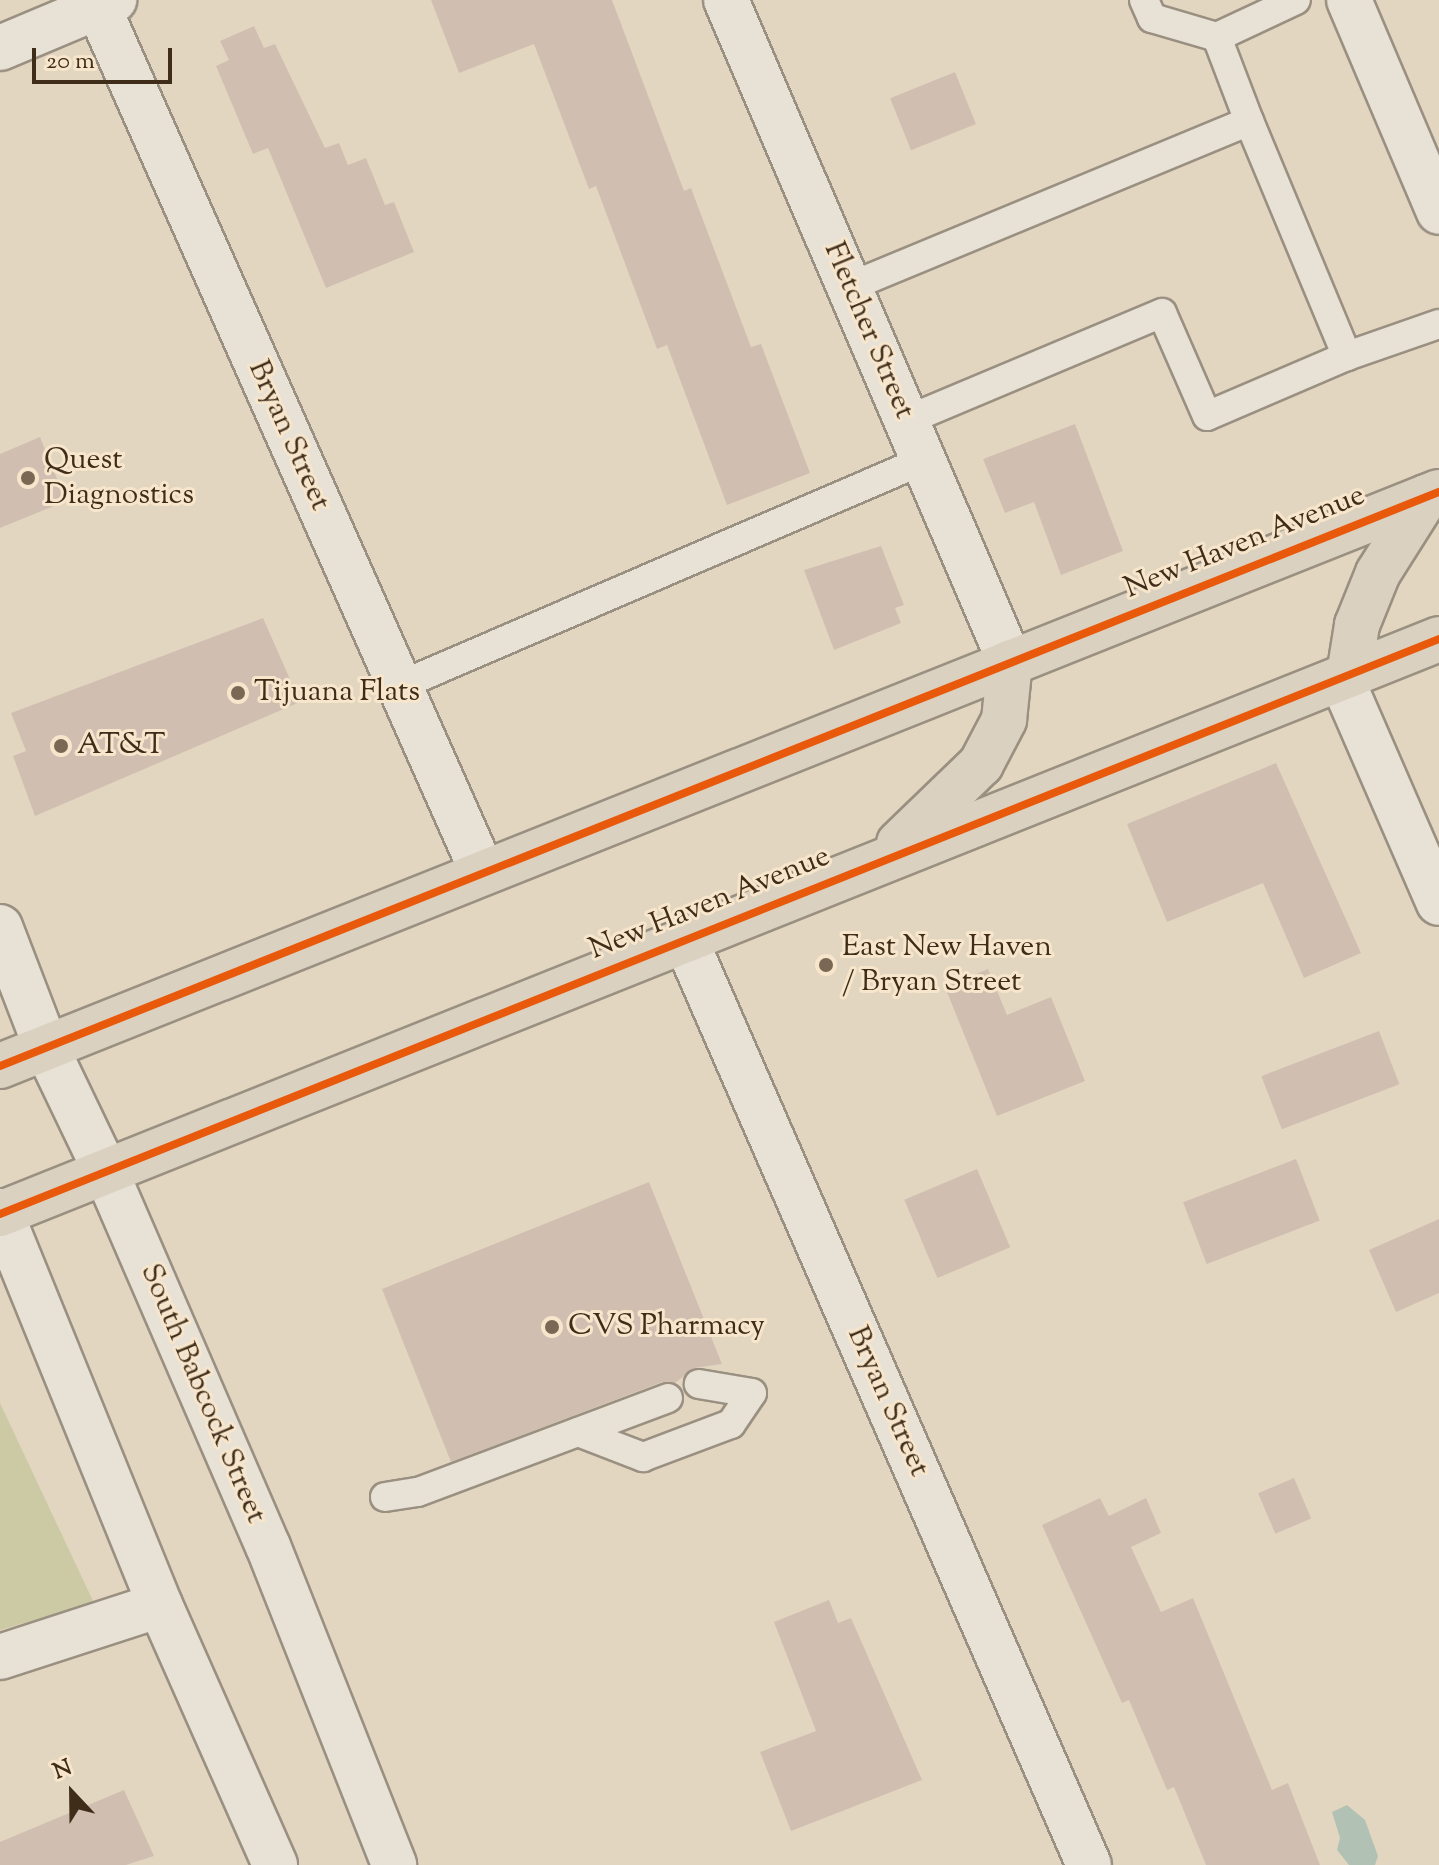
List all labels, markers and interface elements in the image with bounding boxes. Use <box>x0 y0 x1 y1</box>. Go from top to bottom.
scale bar <box>36 32 176 82</box>
text: 20 m <box>46 45 95 79</box>
street label: Fletcher Street <box>815 237 921 425</box>
street label: Bryan Street <box>239 355 337 517</box>
place label: Quest Diagnostics <box>44 443 194 514</box>
marker: Quest Diagnostics <box>19 469 37 487</box>
street label: New Haven Avenue <box>1119 478 1371 608</box>
place label: Tijuana Flats <box>254 675 420 711</box>
marker: Tijuana Flats <box>229 684 247 702</box>
place label: AT&T <box>77 728 165 764</box>
marker: AT&T <box>52 737 70 755</box>
street label: New Haven Avenue <box>584 839 836 969</box>
place label: East New Haven / Bryan Street <box>842 930 1052 1000</box>
marker: East New Haven / Bryan Street <box>817 956 835 974</box>
street label: South Babcock Street <box>131 1259 273 1529</box>
place label: CVS Pharmacy <box>568 1309 765 1345</box>
marker: CVS Pharmacy <box>543 1318 561 1336</box>
street label: Bryan Street <box>838 1321 936 1483</box>
north arrow <box>32 1753 112 1833</box>
text: N <box>49 1753 77 1789</box>

